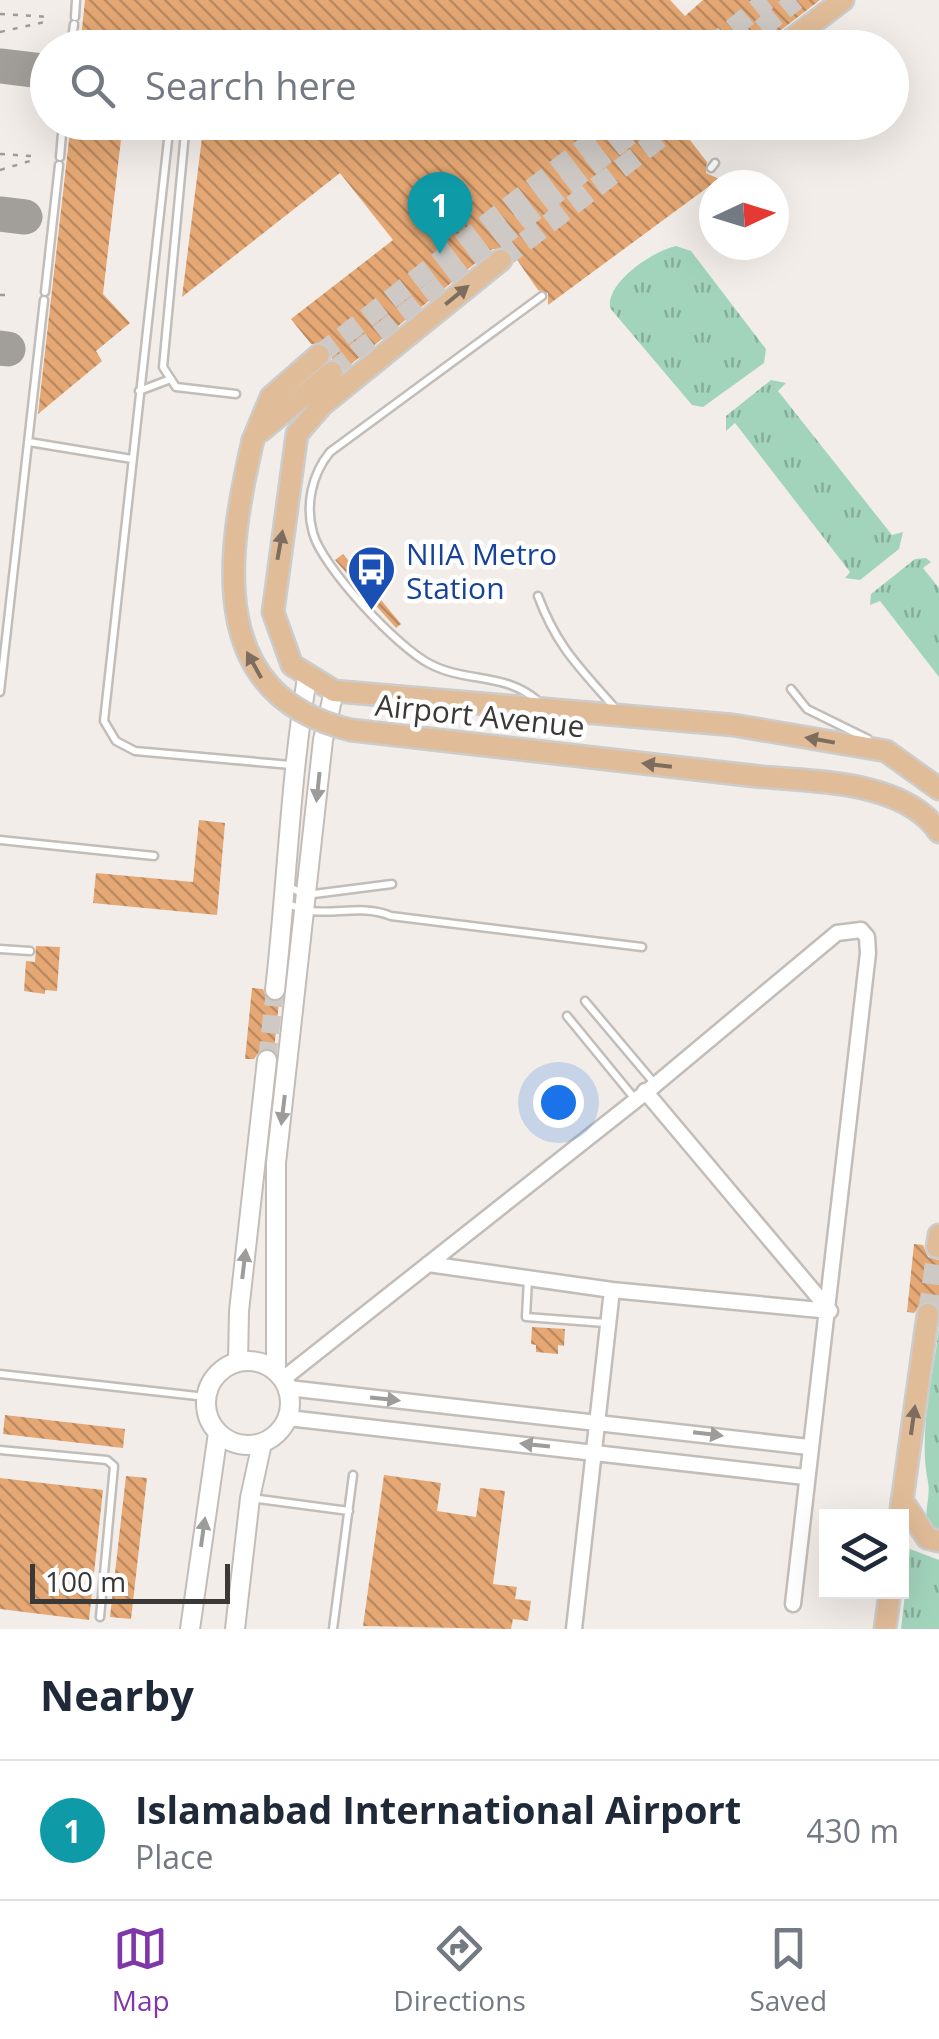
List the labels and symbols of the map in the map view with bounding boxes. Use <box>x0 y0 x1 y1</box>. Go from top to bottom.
north arrow <box>699 170 789 260</box>
pin: 1 <box>408 172 472 254</box>
one-way arrow <box>444 285 470 306</box>
one-way arrow <box>273 529 289 560</box>
place label: NIIA Metro Station <box>406 533 557 608</box>
bus stop icon: NIIA Metro Station <box>345 544 397 612</box>
one-way arrow <box>246 651 263 680</box>
street label: Airport Avenue <box>373 684 587 746</box>
one-way arrow <box>804 731 835 747</box>
one-way arrow <box>641 757 673 773</box>
one-way arrow <box>310 771 326 803</box>
your location <box>533 1077 584 1128</box>
one-way arrow <box>275 1094 291 1126</box>
one-way arrow <box>236 1248 252 1280</box>
one-way arrow <box>369 1391 401 1407</box>
one-way arrow <box>906 1404 922 1435</box>
one-way arrow <box>693 1427 724 1443</box>
one-way arrow <box>518 1437 550 1453</box>
one-way arrow <box>195 1516 211 1548</box>
scale bar <box>30 1559 230 1604</box>

